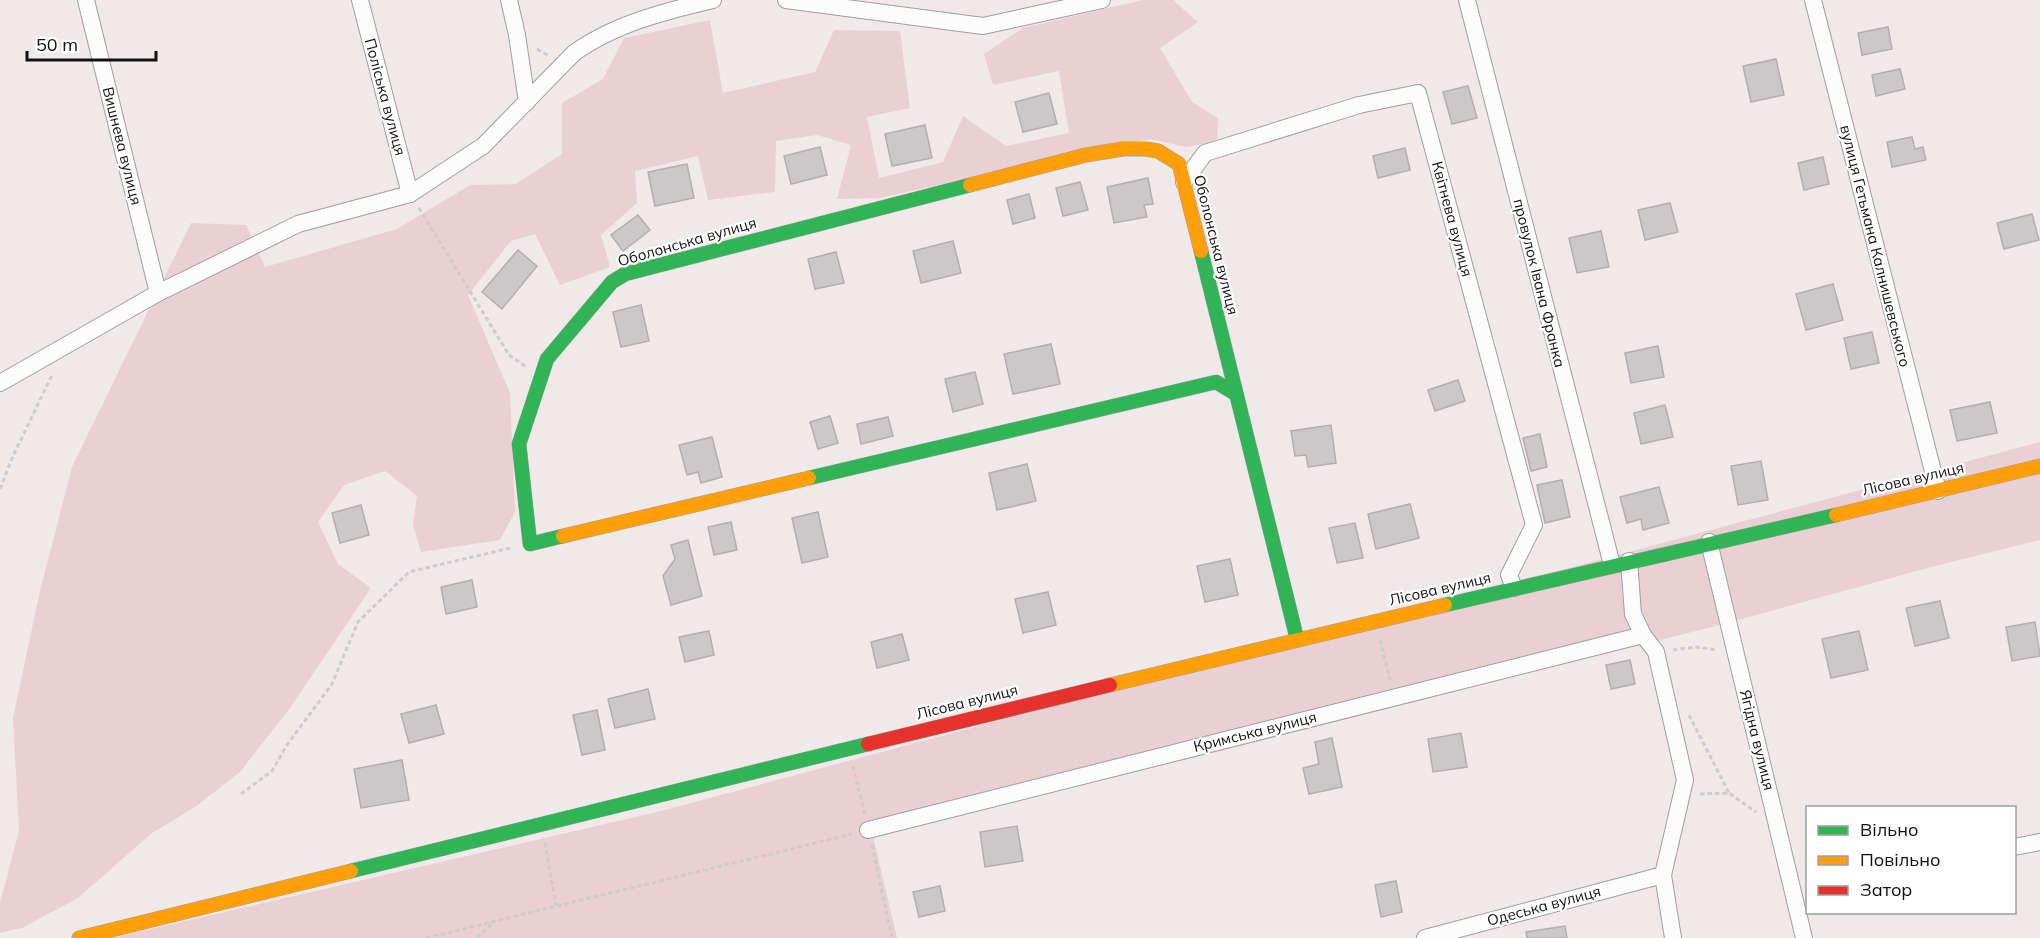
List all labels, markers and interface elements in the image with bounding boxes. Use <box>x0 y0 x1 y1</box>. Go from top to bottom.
scale bar <box>27 24 156 62</box>
text: 50 m <box>36 33 78 56</box>
street label: Поліська вулиця <box>361 36 410 158</box>
street label: Вишнева вулиця <box>99 85 146 207</box>
street label: вулиця Гетьмана Калнишевського <box>1836 123 1915 369</box>
street label: Квітнева вулиця <box>1428 159 1477 279</box>
street label: Оболонська вулиця <box>1190 173 1243 317</box>
street label: провулок Івана Франка <box>1509 197 1570 369</box>
street label: Оболонська вулиця <box>615 213 758 270</box>
street label: Лісова вулиця <box>1860 458 1966 499</box>
street label: Лісова вулиця <box>1387 568 1493 609</box>
street label: Лісова вулиця <box>914 680 1020 723</box>
street label: Ягідна вулиця <box>1736 688 1779 792</box>
street label: Кримська вулиця <box>1191 707 1318 756</box>
legend <box>1806 806 2016 914</box>
text: Вільно <box>1860 818 1918 841</box>
text: Повільно <box>1860 848 1940 871</box>
text: Затор <box>1860 878 1912 901</box>
street label: Одеська вулиця <box>1485 881 1603 930</box>

